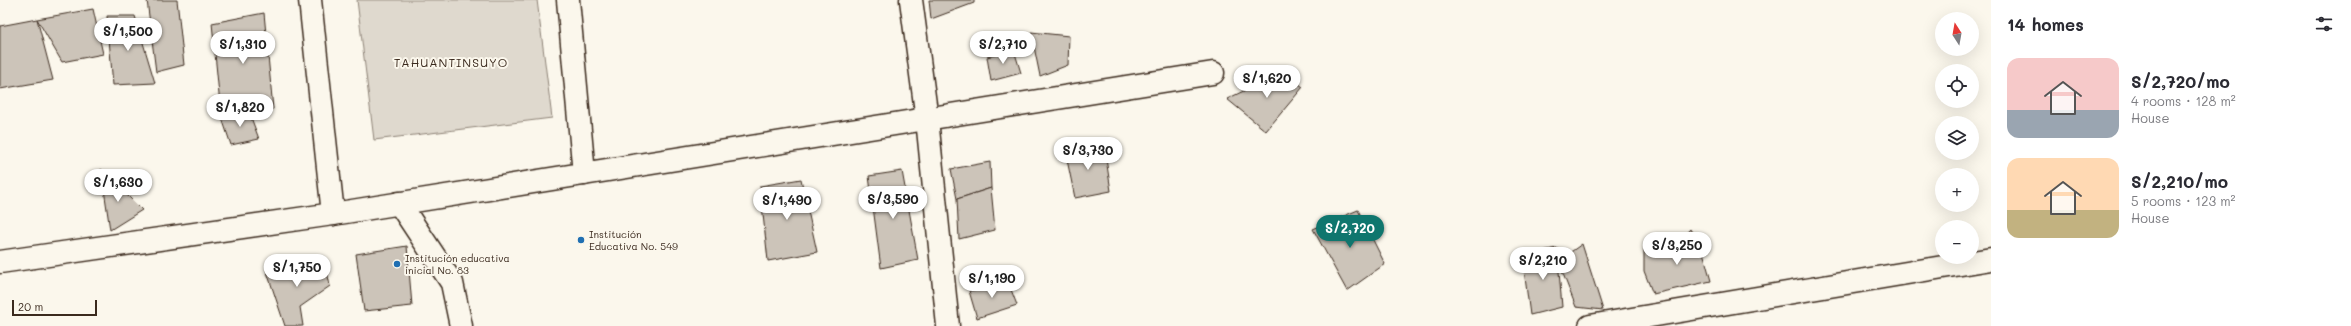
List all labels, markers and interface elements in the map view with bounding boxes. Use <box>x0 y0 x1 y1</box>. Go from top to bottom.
north arrow <box>1935 12 1979 56</box>
map controls <box>1935 12 1979 264</box>
text: 14 homes <box>2007 13 2084 35</box>
icon: filters <box>2313 13 2335 35</box>
pin: S/1,500 <box>91 18 165 52</box>
text: S/1,500 <box>103 22 153 39</box>
pin: S/1,310 <box>206 31 280 65</box>
pin: S/2,710 <box>966 31 1040 65</box>
text: S/1,310 <box>219 35 267 52</box>
text: S/2,710 <box>979 35 1027 52</box>
district label: TAHUANTINSUYO <box>394 54 508 70</box>
button: locate <box>1935 64 1979 108</box>
pin: S/1,620 <box>1230 65 1304 99</box>
text: S/1,620 <box>1243 69 1291 86</box>
text: S/2,720/mo <box>2131 70 2230 92</box>
icon: home <box>2039 74 2087 122</box>
text: 4 rooms · 128 m² <box>2131 92 2236 109</box>
pin: S/1,820 <box>203 94 277 128</box>
text: S/1,820 <box>215 98 265 115</box>
text: House <box>2131 109 2169 126</box>
button: layers <box>1935 116 1979 160</box>
pin: S/3,730 <box>1051 137 1125 171</box>
text: S/3,730 <box>1063 141 1113 158</box>
button: + <box>1935 168 1979 212</box>
pin: S/1,630 <box>81 169 155 203</box>
text: S/2,210/mo <box>2131 170 2228 192</box>
text: S/1,630 <box>93 173 143 190</box>
icon: home <box>2039 174 2087 222</box>
pin: S/3,590 <box>856 186 930 220</box>
pin: S/1,490 <box>750 187 824 221</box>
text: S/3,590 <box>867 190 919 207</box>
text: S/1,490 <box>762 191 812 208</box>
text: 5 rooms · 123 m² <box>2131 192 2235 209</box>
text: House <box>2131 209 2169 226</box>
pin: S/2,720 <box>1313 215 1387 249</box>
text: S/2,720 <box>1325 219 1375 236</box>
button: − <box>1935 220 1979 264</box>
place label: Institución Educativa No. 549 <box>589 227 678 253</box>
pin: S/3,250 <box>1640 232 1714 266</box>
marker: Institución Educativa No. 549 <box>576 235 586 245</box>
text: S/3,250 <box>1652 236 1702 253</box>
pin: S/2,210 <box>1506 247 1580 281</box>
place label: Institución educativa inicial No. 83 <box>405 251 510 277</box>
text: S/2,210 <box>1519 251 1567 268</box>
pin: S/1,750 <box>260 254 334 288</box>
text: S/1,750 <box>273 258 321 275</box>
marker: Institución educativa inicial No. 83 <box>392 259 402 269</box>
pin: S/1,190 <box>955 265 1029 299</box>
text: S/1,190 <box>968 269 1016 286</box>
scale bar <box>12 298 97 317</box>
text: 20 m <box>18 299 43 314</box>

